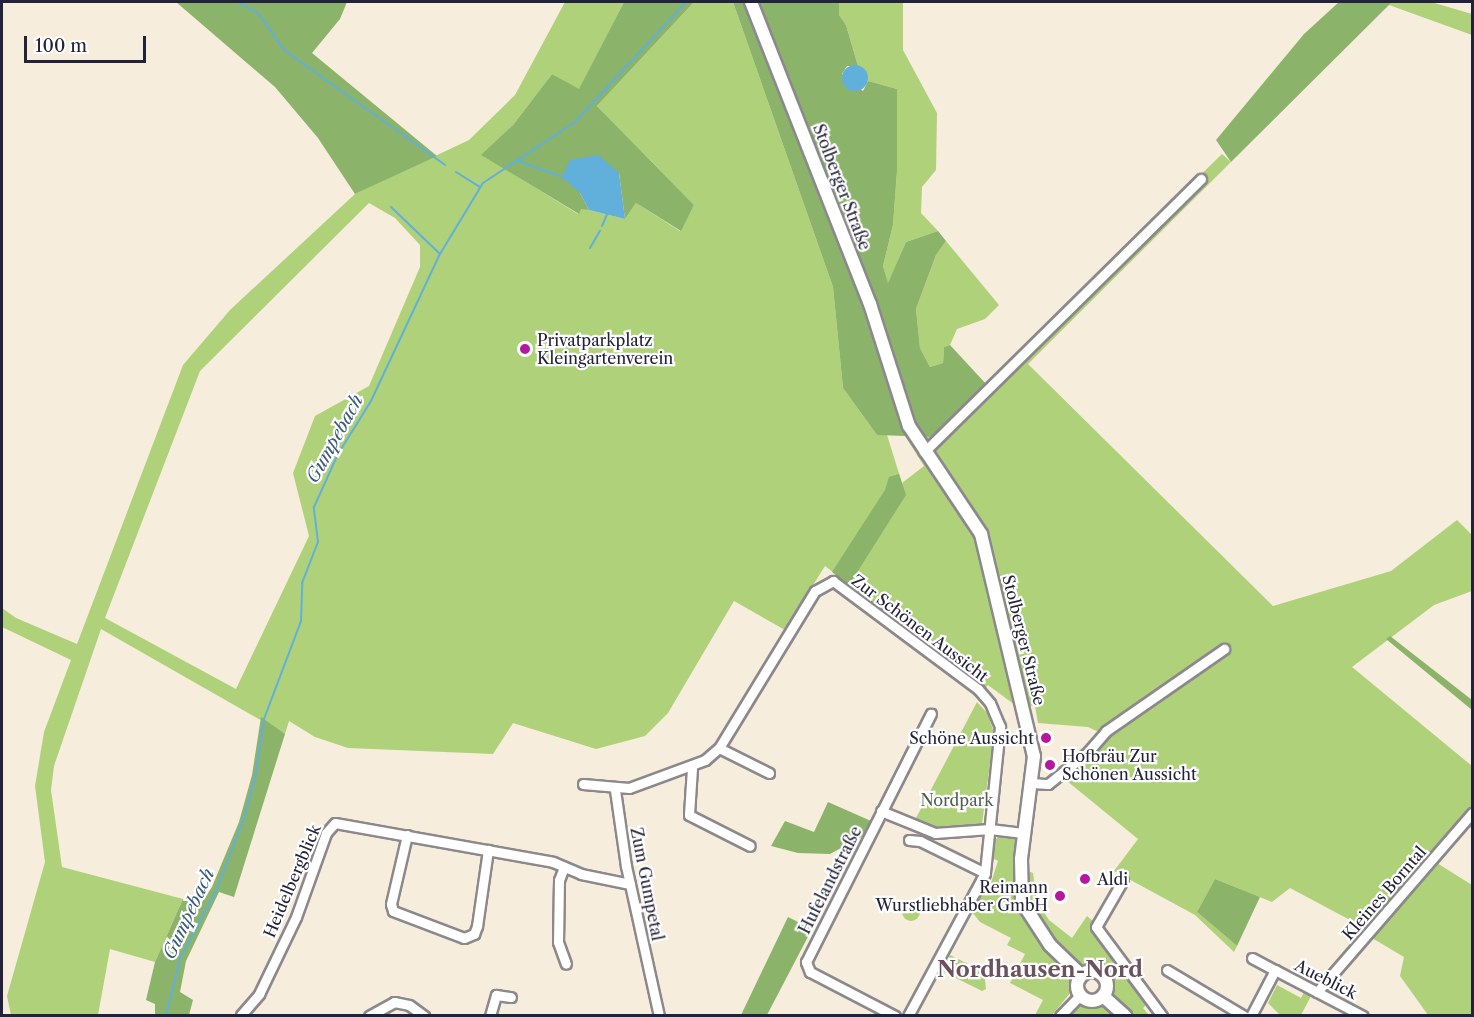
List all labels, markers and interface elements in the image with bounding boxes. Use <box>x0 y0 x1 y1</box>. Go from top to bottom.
scale bar <box>27 24 148 62</box>
text: 100 m <box>35 35 87 57</box>
street label: Stolberger Straße <box>809 121 875 253</box>
place label: Privatparkplatz Kleingartenverein <box>537 330 673 368</box>
marker: Privatparkplatz Kleingartenverein <box>518 342 532 356</box>
water label: Gumpebach <box>302 391 368 487</box>
street label: Zur Schönen Aussicht <box>848 570 992 686</box>
street label: Stolberger Straße <box>998 573 1050 707</box>
place label: Schöne Aussicht <box>909 728 1034 748</box>
marker: Schöne Aussicht <box>1039 731 1053 745</box>
place label: Hofbräu Zur Schönen Aussicht <box>1062 746 1197 784</box>
marker: Hofbräu Zur Schönen Aussicht <box>1043 758 1057 772</box>
park label: Nordpark <box>920 790 994 810</box>
street label: Heidelbergblick <box>259 821 325 941</box>
street label: Hufelandstraße <box>795 823 865 937</box>
street label: Zum Gumpetal <box>627 826 667 942</box>
street label: Kleines Borntal <box>1338 842 1430 944</box>
water label: Gumpebach <box>159 865 219 963</box>
place label: Aldi <box>1097 869 1128 889</box>
marker: Aldi <box>1078 872 1092 886</box>
place label: Reimann Wurstliebhaber GmbH <box>875 877 1048 915</box>
marker: Reimann Wurstliebhaber GmbH <box>1053 889 1067 903</box>
street label: Aueblick <box>1292 955 1360 1003</box>
district label: Nordhausen-Nord <box>937 957 1143 983</box>

